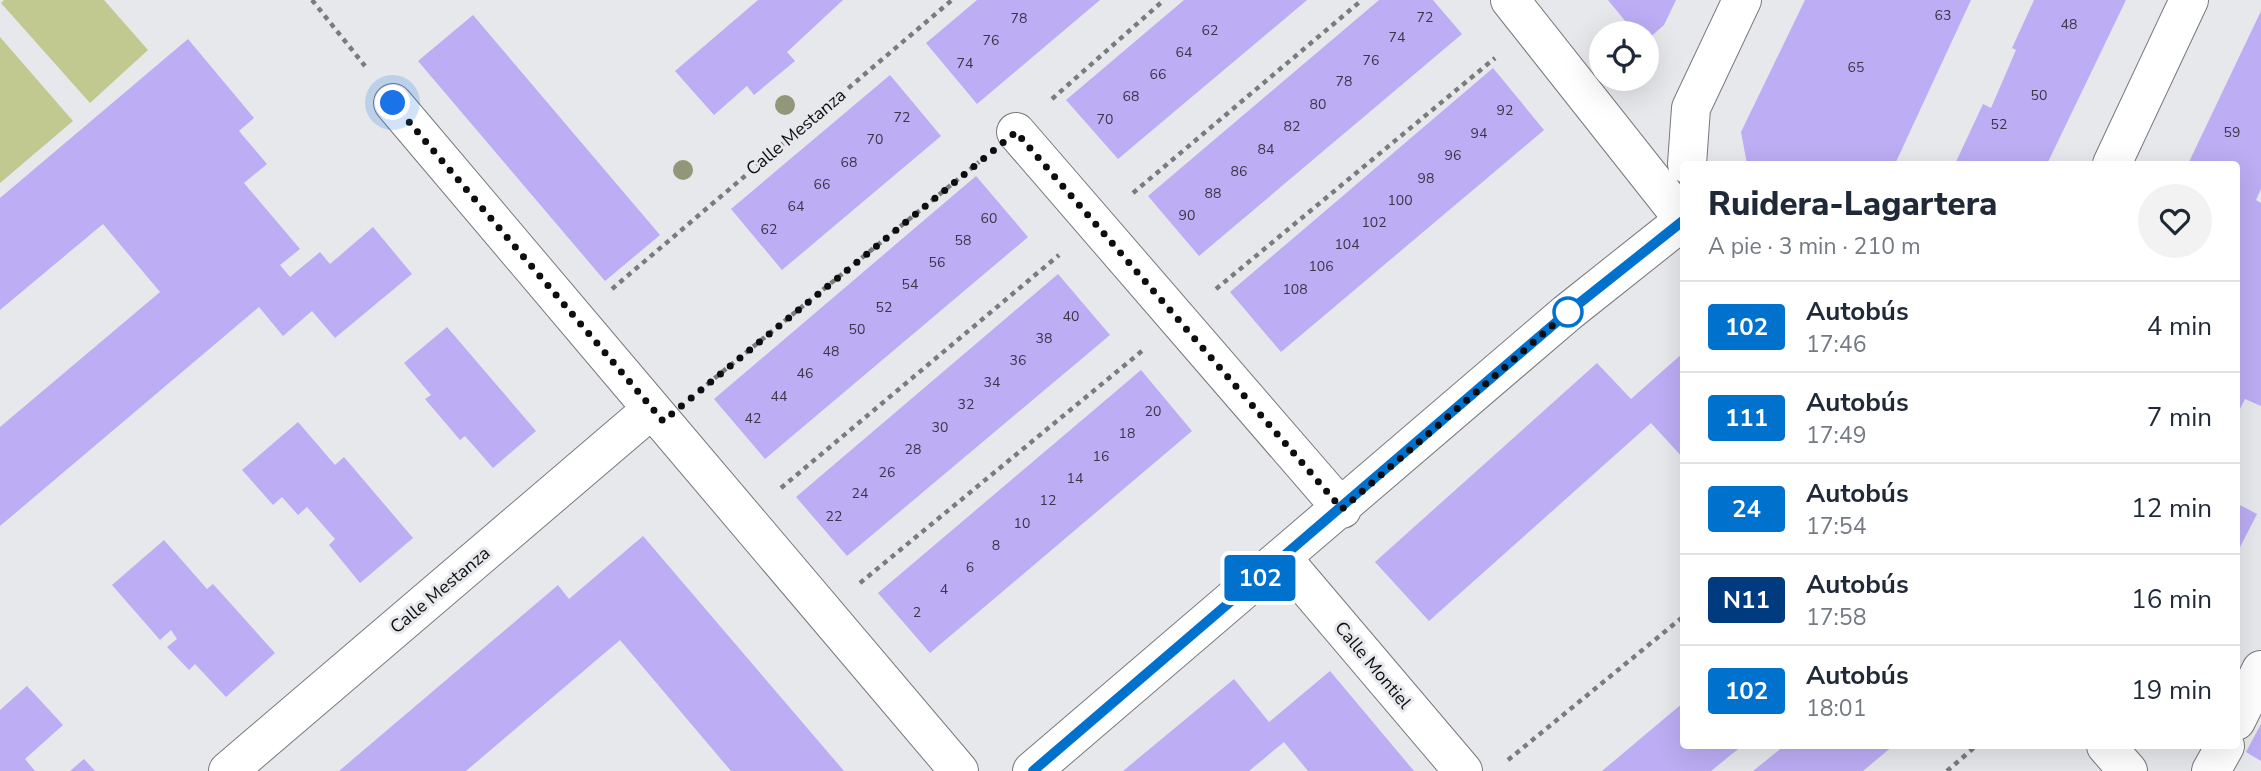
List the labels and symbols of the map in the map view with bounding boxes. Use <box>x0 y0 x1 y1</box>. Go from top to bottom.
house number: 63 <box>1935 6 1951 25</box>
house number: 72 <box>1417 8 1433 27</box>
house number: 78 <box>1011 9 1027 28</box>
house number: 48 <box>2061 15 2077 34</box>
house number: 62 <box>1202 21 1218 40</box>
house number: 74 <box>1389 28 1405 47</box>
house number: 76 <box>983 31 999 50</box>
house number: 64 <box>1176 43 1192 62</box>
house number: 76 <box>1363 51 1379 70</box>
house number: 74 <box>957 54 973 73</box>
house number: 65 <box>1848 58 1864 77</box>
house number: 66 <box>1150 65 1166 84</box>
house number: 78 <box>1336 72 1352 91</box>
street label: Calle Mestanza <box>741 83 851 181</box>
your location <box>375 85 410 120</box>
house number: 50 <box>2031 86 2047 105</box>
house number: 68 <box>1123 87 1139 106</box>
house number: 80 <box>1310 95 1326 114</box>
house number: 92 <box>1497 101 1513 120</box>
house number: 72 <box>894 108 910 127</box>
house number: 70 <box>1097 110 1113 129</box>
house number: 52 <box>1991 115 2007 134</box>
house number: 82 <box>1284 117 1300 136</box>
house number: 59 <box>2224 123 2240 142</box>
house number: 94 <box>1471 124 1487 143</box>
house number: 70 <box>867 130 883 149</box>
house number: 84 <box>1258 140 1274 159</box>
house number: 96 <box>1445 146 1461 165</box>
house number: 68 <box>841 153 857 172</box>
house number: 86 <box>1231 162 1247 181</box>
house number: 98 <box>1418 169 1434 188</box>
house number: 66 <box>814 175 830 194</box>
house number: 88 <box>1205 184 1221 203</box>
house number: 100 <box>1387 191 1413 210</box>
house number: 64 <box>788 197 804 216</box>
house number: 90 <box>1179 206 1195 225</box>
house number: 60 <box>981 209 997 228</box>
house number: 102 <box>1361 213 1387 232</box>
house number: 62 <box>761 220 777 239</box>
house number: 58 <box>955 231 971 250</box>
house number: 104 <box>1334 235 1360 254</box>
house number: 56 <box>929 253 945 272</box>
house number: 106 <box>1308 257 1334 276</box>
house number: 54 <box>902 275 918 294</box>
house number: 108 <box>1282 280 1308 299</box>
unlabelled marker <box>1553 297 1583 327</box>
house number: 52 <box>876 298 892 317</box>
house number: 40 <box>1063 307 1079 326</box>
house number: 50 <box>849 320 865 339</box>
house number: 38 <box>1036 329 1052 348</box>
house number: 48 <box>823 342 839 361</box>
house number: 36 <box>1010 351 1026 370</box>
house number: 46 <box>797 364 813 383</box>
house number: 34 <box>984 373 1000 392</box>
house number: 44 <box>771 387 787 406</box>
house number: 32 <box>958 395 974 414</box>
house number: 20 <box>1145 402 1161 421</box>
house number: 42 <box>745 409 761 428</box>
house number: 30 <box>932 418 948 437</box>
house number: 18 <box>1119 424 1135 443</box>
house number: 28 <box>905 440 921 459</box>
house number: 16 <box>1093 447 1109 466</box>
house number: 26 <box>879 463 895 482</box>
house number: 14 <box>1067 469 1083 488</box>
house number: 24 <box>852 484 868 503</box>
house number: 12 <box>1040 491 1056 510</box>
house number: 22 <box>826 507 842 526</box>
house number: 10 <box>1014 514 1030 533</box>
house number: 8 <box>992 536 1000 555</box>
street label: Calle Mestanza <box>385 541 495 639</box>
line badge: 102 <box>1220 555 1300 601</box>
house number: 6 <box>966 558 974 577</box>
house number: 4 <box>940 580 948 599</box>
house number: 2 <box>913 603 921 622</box>
street label: Calle Montiel <box>1329 616 1417 714</box>

